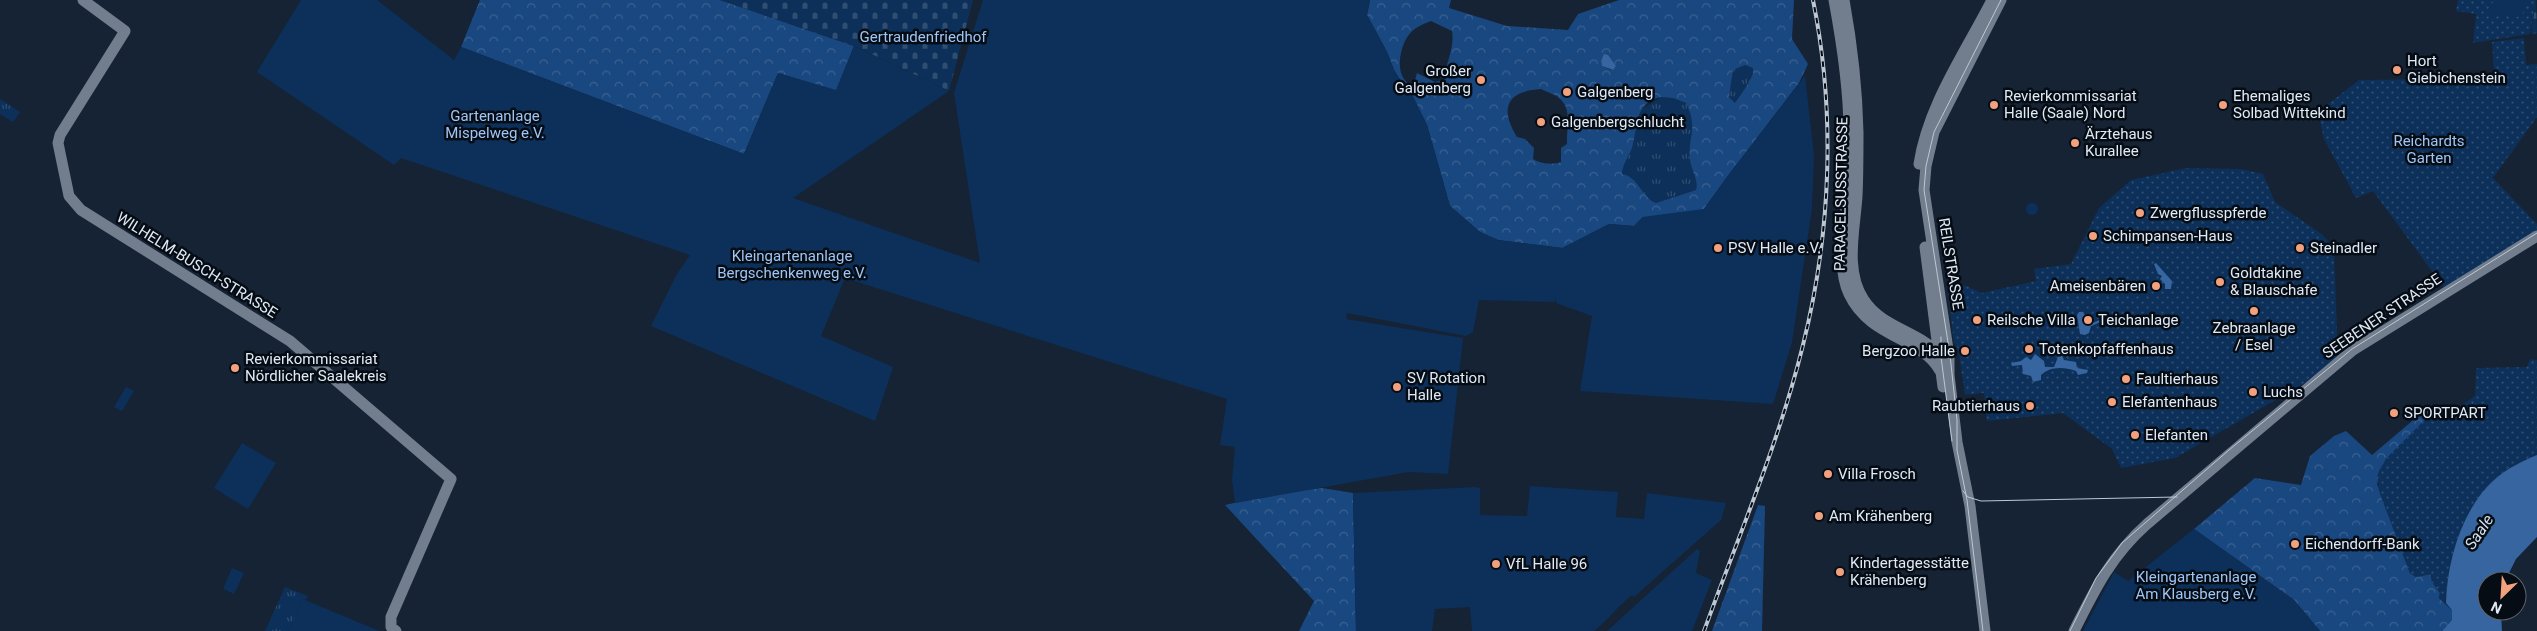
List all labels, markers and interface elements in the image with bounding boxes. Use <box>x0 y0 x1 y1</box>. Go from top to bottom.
park label: Gertraudenfriedhof <box>860 28 987 46</box>
place label: Hort Giebichenstein <box>2407 52 2506 87</box>
place label: Großer Galgenberg <box>1395 62 1471 97</box>
marker: Hort Giebichenstein <box>2391 64 2403 76</box>
marker: Großer Galgenberg <box>1475 74 1487 86</box>
place label: Galgenberg <box>1577 83 1653 101</box>
marker: Galgenberg <box>1561 86 1573 98</box>
place label: Revierkommissariat Halle (Saale) Nord <box>2004 87 2137 122</box>
place label: Ehemaliges Solbad Wittekind <box>2233 87 2346 122</box>
marker: Revierkommissariat Halle (Saale) Nord <box>1988 99 2000 111</box>
marker: Ehemaliges Solbad Wittekind <box>2217 99 2229 111</box>
park label: Gartenanlage Mispelweg e.V. <box>445 107 545 142</box>
place label: Galgenbergschlucht <box>1551 113 1684 131</box>
marker: Galgenbergschlucht <box>1535 116 1547 128</box>
street label: PARACELSUSSTRASSE <box>1831 116 1851 271</box>
place label: Ärztehaus Kurallee <box>2085 125 2153 160</box>
park label: Reichardts Garten <box>2393 132 2465 167</box>
marker: Ärztehaus Kurallee <box>2069 137 2081 149</box>
place label: Zwergflusspferde <box>2150 204 2266 222</box>
marker: Zwergflusspferde <box>2134 207 2146 219</box>
street label: WILHELM-BUSCH-STRASSE <box>113 208 281 322</box>
street label: REILSTRASSE <box>1935 217 1967 312</box>
place label: Schimpansen-Haus <box>2103 227 2233 245</box>
marker: Schimpansen-Haus <box>2087 230 2099 242</box>
place label: PSV Halle e.V. <box>1728 239 1821 257</box>
place label: Steinadler <box>2310 239 2377 257</box>
marker: PSV Halle e.V. <box>1712 242 1724 254</box>
marker: Steinadler <box>2294 242 2306 254</box>
park label: Kleingartenanlage Bergschenkenweg e.V. <box>717 247 867 282</box>
place label: Goldtakine & Blauschafe <box>2230 264 2318 299</box>
street label: SEEBENER STRASSE <box>2319 269 2445 362</box>
marker: Goldtakine & Blauschafe <box>2214 276 2226 288</box>
place label: Ameisenbären <box>2050 277 2146 295</box>
marker: Ameisenbären <box>2150 280 2162 292</box>
marker: Zebraanlage / Esel <box>2248 305 2260 317</box>
place label: Reilsche Villa <box>1987 311 2076 329</box>
place label: Teichanlage <box>2098 311 2179 329</box>
marker: Reilsche Villa <box>1971 314 1983 326</box>
marker: Teichanlage <box>2082 314 2094 326</box>
place label: Zebraanlage / Esel <box>2213 319 2295 354</box>
place label: Totenkopfaffenhaus <box>2039 340 2174 358</box>
place label: Bergzoo Halle <box>1862 342 1955 360</box>
marker: Totenkopfaffenhaus <box>2023 343 2035 355</box>
marker: Bergzoo Halle <box>1959 345 1971 357</box>
place label: Revierkommissariat Nördlicher Saalekreis <box>245 350 387 385</box>
marker: Revierkommissariat Nördlicher Saalekreis <box>229 362 241 374</box>
place label: SV Rotation Halle <box>1407 369 1485 404</box>
place label: Faultierhaus <box>2136 370 2218 388</box>
marker: Faultierhaus <box>2120 373 2132 385</box>
marker: SV Rotation Halle <box>1391 381 1403 393</box>
place label: Luchs <box>2263 383 2303 401</box>
marker: Luchs <box>2247 386 2259 398</box>
place label: Elefantenhaus <box>2122 393 2217 411</box>
marker: Elefantenhaus <box>2106 396 2118 408</box>
place label: Raubtierhaus <box>1932 397 2020 415</box>
marker: Raubtierhaus <box>2024 400 2036 412</box>
place label: SPORTPART <box>2404 404 2486 422</box>
marker: SPORTPART <box>2388 407 2400 419</box>
place label: Elefanten <box>2145 426 2208 444</box>
marker: Elefanten <box>2129 429 2141 441</box>
place label: Villa Frosch <box>1838 465 1916 483</box>
marker: Villa Frosch <box>1822 468 1834 480</box>
place label: Am Krähenberg <box>1829 507 1932 525</box>
marker: Am Krähenberg <box>1813 510 1825 522</box>
water label: Saale <box>2460 511 2498 553</box>
place label: Eichendorff-Bank <box>2305 535 2420 553</box>
marker: Eichendorff-Bank <box>2289 538 2301 550</box>
place label: Kindertagesstätte Krähenberg <box>1850 554 1969 589</box>
place label: VfL Halle 96 <box>1506 555 1587 573</box>
marker: VfL Halle 96 <box>1490 558 1502 570</box>
marker: Kindertagesstätte Krähenberg <box>1834 566 1846 578</box>
park label: Kleingartenanlage Am Klausberg e.V. <box>2135 568 2257 603</box>
north arrow <box>2477 571 2527 621</box>
text: N <box>2489 598 2504 617</box>

